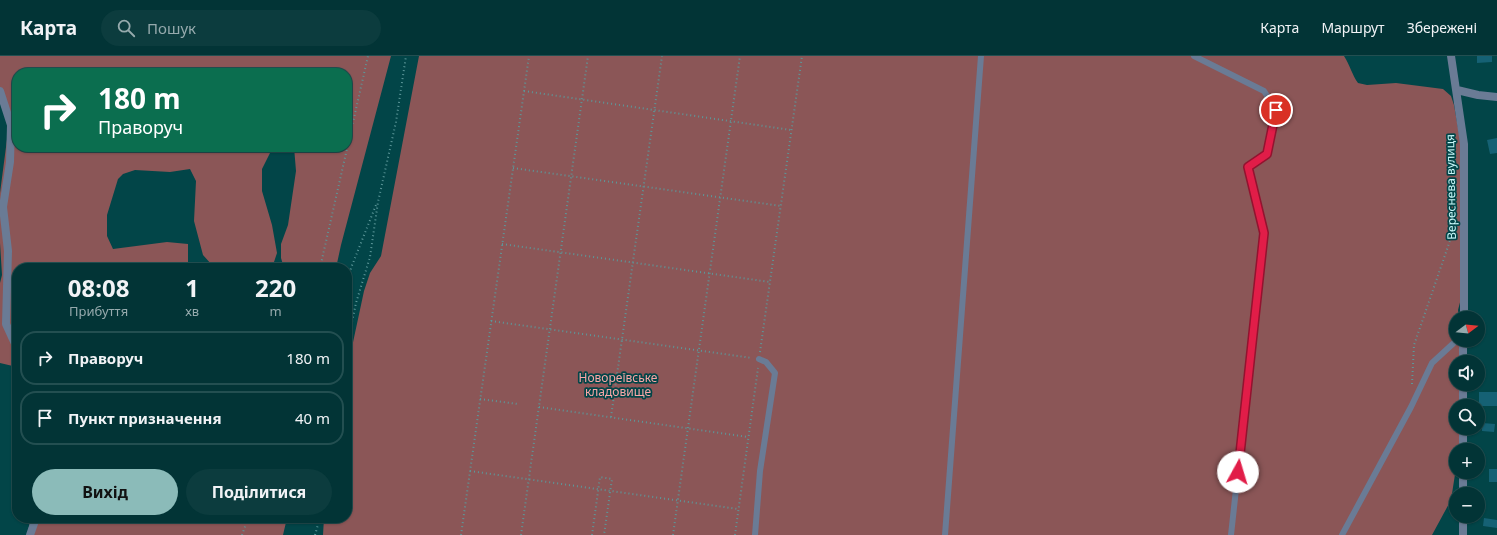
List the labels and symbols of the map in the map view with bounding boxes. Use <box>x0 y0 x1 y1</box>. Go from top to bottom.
pin <box>1259 93 1293 127</box>
street label: Вереснева вулиця <box>1441 134 1460 240</box>
north arrow <box>1449 311 1485 347</box>
park label: Новореївське кладовище <box>579 369 658 400</box>
position arrow <box>1217 451 1259 493</box>

